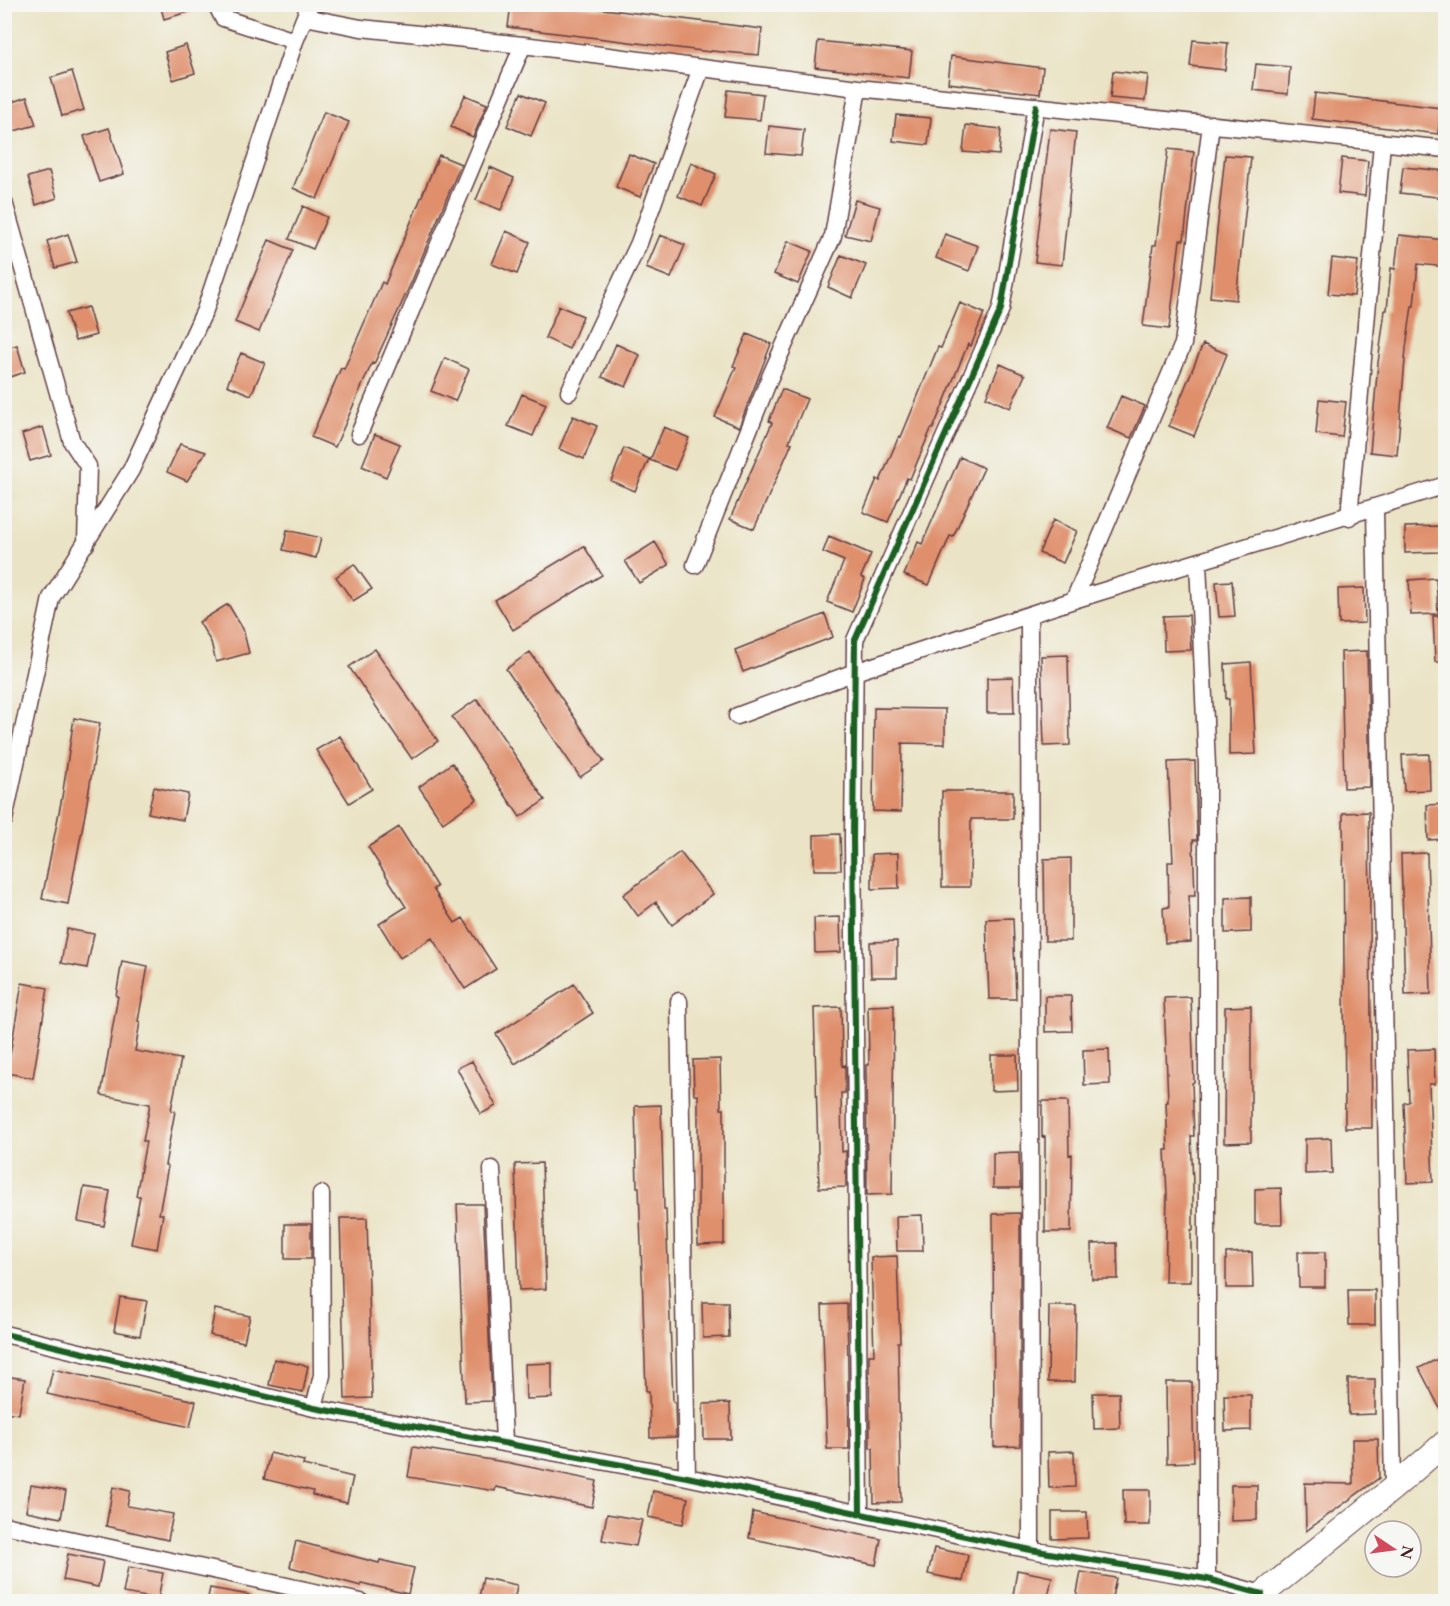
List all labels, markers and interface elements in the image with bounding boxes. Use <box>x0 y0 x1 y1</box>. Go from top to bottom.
north arrow <box>1363 1519 1423 1579</box>
text: N <box>1395 1544 1419 1561</box>

